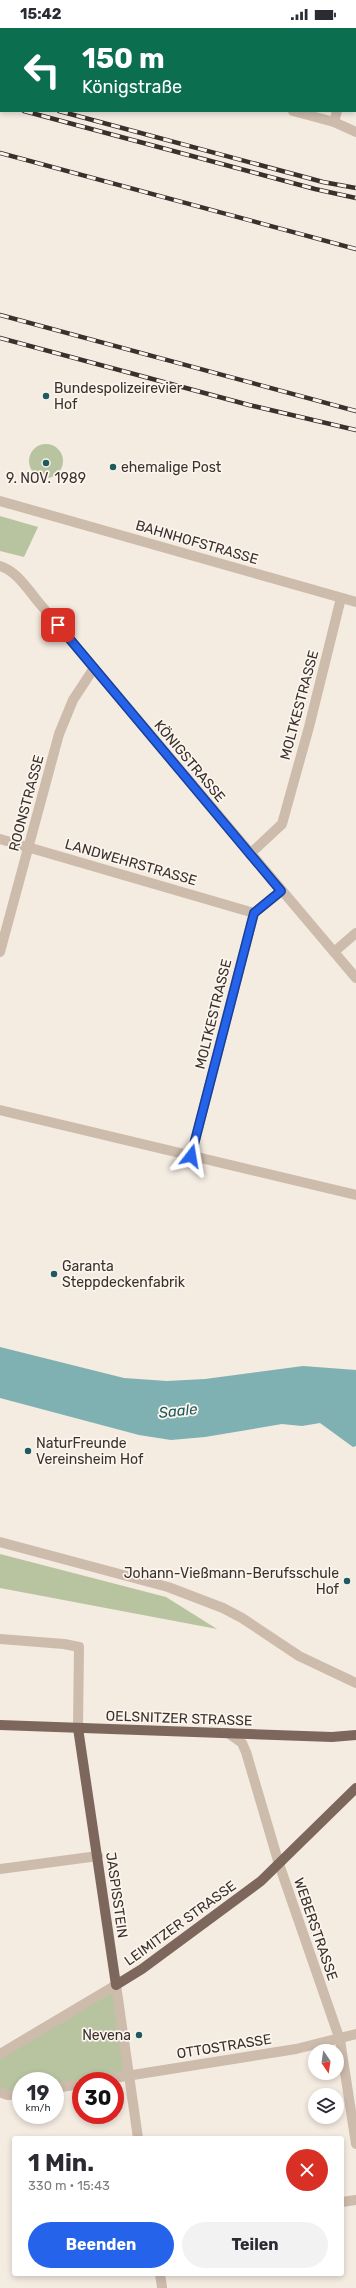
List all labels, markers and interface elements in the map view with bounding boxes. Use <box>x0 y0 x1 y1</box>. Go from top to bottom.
text: 15:42 <box>20 5 62 23</box>
text: 150 m <box>82 42 165 75</box>
icon: left <box>16 44 68 96</box>
text: Königstraße <box>82 76 182 98</box>
place label: Bundespolizeirevier Hof <box>54 380 183 413</box>
marker: Bundespolizeirevier Hof <box>41 391 51 401</box>
marker: 9. NOV. 1989 <box>41 458 51 468</box>
place label: ehemalige Post <box>121 459 222 476</box>
marker: ehemalige Post <box>108 462 118 472</box>
place label: 9. NOV. 1989 <box>6 470 86 487</box>
street label: BAHNHOFSTRASSE <box>134 517 260 568</box>
pin <box>41 608 75 642</box>
icon: arrive <box>47 614 69 636</box>
street label: MOLTKESTRASSE <box>277 648 322 762</box>
street label: KÖNIGSTRASSE <box>150 717 229 806</box>
street label: ROONSTRASSE <box>5 753 47 853</box>
street label: LANDWEHRSTRASSE <box>63 836 199 889</box>
street label: MOLTKESTRASSE <box>192 957 235 1071</box>
position arrow <box>170 1135 212 1177</box>
place label: Garanta Steppdeckenfabrik <box>62 1258 186 1291</box>
marker: Garanta Steppdeckenfabrik <box>49 1269 59 1279</box>
water label: Saale <box>158 1400 199 1422</box>
place label: NaturFreunde Vereinsheim Hof <box>36 1435 144 1468</box>
marker: NaturFreunde Vereinsheim Hof <box>23 1446 33 1456</box>
place label: Johann-Vießmann-Berufsschule Hof <box>124 1565 340 1598</box>
marker: Johann-Vießmann-Berufsschule Hof <box>342 1576 352 1586</box>
street label: OELSNITZER STRASSE <box>105 1707 253 1730</box>
street label: JASPISSTEIN <box>102 1851 131 1939</box>
street label: WEBERSTRASSE <box>290 1875 341 1983</box>
street label: LEIMITZER STRASSE <box>121 1877 239 1970</box>
place label: Nevena <box>82 2027 131 2044</box>
marker: Nevena <box>134 2030 144 2040</box>
street label: OTTOSTRASSE <box>175 2031 273 2062</box>
north arrow <box>308 2044 344 2080</box>
map controls <box>308 2044 344 2124</box>
speed limit sign: 30 <box>72 2072 124 2124</box>
text: 19 <box>27 2081 49 2105</box>
button: layers <box>308 2088 344 2124</box>
text: km/h <box>26 2102 50 2114</box>
text: 1 Min. <box>28 2149 94 2177</box>
button: close <box>286 2149 328 2191</box>
text: 330 m · 15:43 <box>28 2178 110 2193</box>
button: Beenden <box>28 2222 174 2268</box>
button: Teilen <box>182 2222 328 2268</box>

